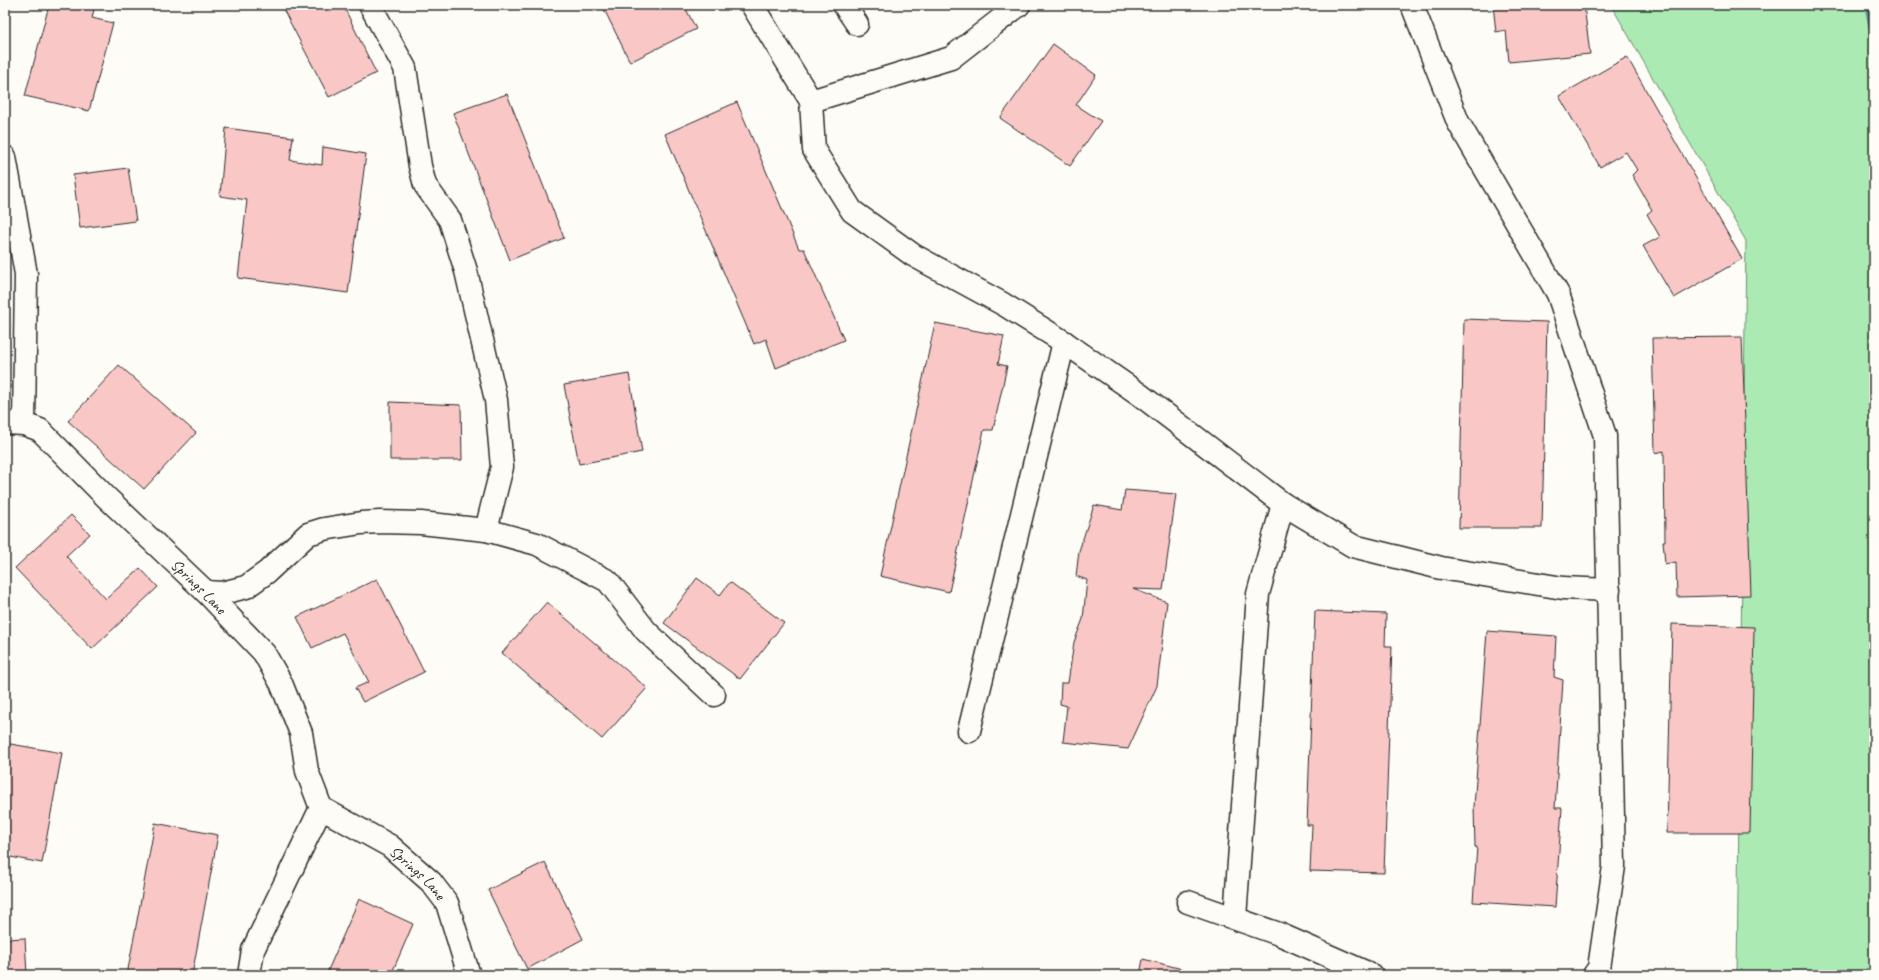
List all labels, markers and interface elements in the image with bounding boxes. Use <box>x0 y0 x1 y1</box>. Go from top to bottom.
street label: Springs Lane <box>166 555 232 620</box>
street label: Springs Lane <box>385 841 451 905</box>

